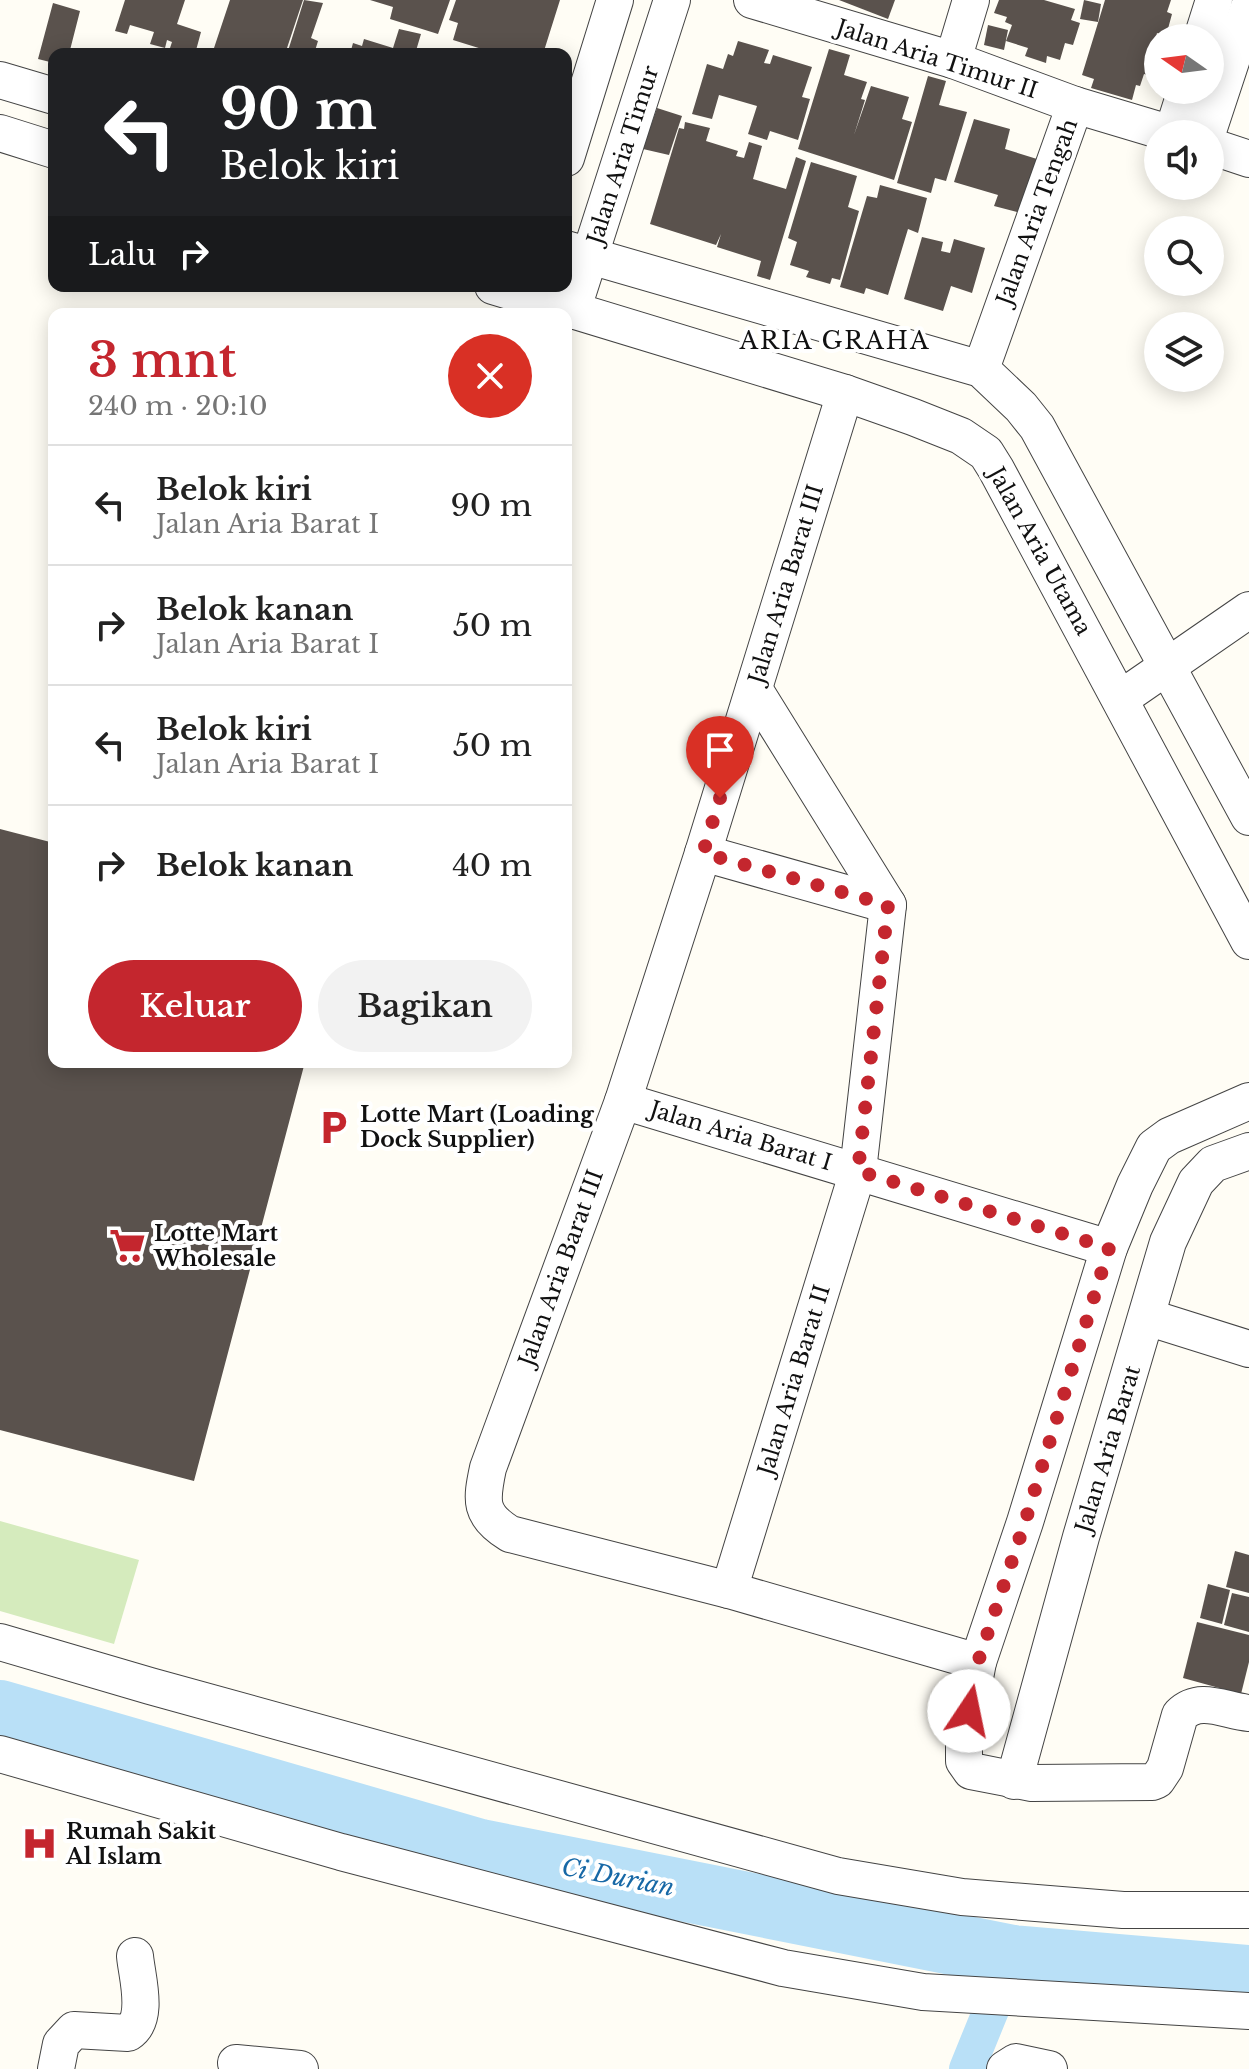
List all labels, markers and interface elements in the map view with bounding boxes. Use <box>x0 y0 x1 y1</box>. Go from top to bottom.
street label: Jalan Aria Timur II <box>830 13 1041 104</box>
north arrow <box>1144 24 1224 104</box>
map controls <box>1144 24 1224 392</box>
street label: Jalan Aria Timur <box>581 62 665 250</box>
text: 90 m <box>220 75 377 144</box>
icon: left <box>88 80 192 184</box>
street label: Jalan Aria Tengah <box>990 115 1083 312</box>
button: sound <box>1144 120 1224 200</box>
text: Belok kiri <box>220 144 399 189</box>
button: search <box>1144 216 1224 296</box>
icon: right <box>172 232 216 276</box>
text: Lalu <box>88 236 156 273</box>
button: layers <box>1144 312 1224 392</box>
district label: ARIA GRAHA <box>739 326 930 355</box>
text: 3 mnt <box>88 330 237 390</box>
button: close <box>448 334 532 418</box>
text: 240 m · 20:10 <box>88 390 268 422</box>
street label: Jalan Aria Utama <box>981 460 1098 640</box>
text: Belok kiri <box>156 471 312 508</box>
street label: Jalan Aria Barat III <box>742 481 829 690</box>
icon: left <box>88 483 132 527</box>
text: 90 m <box>450 487 532 524</box>
text: Jalan Aria Barat I <box>156 508 379 540</box>
text: Belok kanan <box>156 591 353 628</box>
icon: right <box>88 603 132 647</box>
text: 50 m <box>453 607 532 644</box>
text: Jalan Aria Barat I <box>156 628 379 660</box>
text: Belok kiri <box>156 711 312 748</box>
pin <box>686 716 754 798</box>
icon: left <box>88 723 132 767</box>
text: 50 m <box>453 727 532 764</box>
icon: arrive <box>698 728 742 772</box>
text: Jalan Aria Barat I <box>156 748 379 780</box>
icon: right <box>88 843 132 887</box>
text: Belok kanan <box>156 847 353 884</box>
text: 40 m <box>452 847 532 884</box>
button: Keluar <box>88 960 302 1052</box>
button: Bagikan <box>318 960 532 1052</box>
street label: Jalan Aria Barat I <box>644 1095 835 1177</box>
place label: Lotte Mart (Loading Dock Supplier) <box>360 1101 594 1153</box>
parking icon: Lotte Mart (Loading Dock Supplier) <box>315 1108 353 1146</box>
street label: Jalan Aria Barat III <box>512 1166 609 1373</box>
place label: Lotte Mart Wholesale <box>153 1220 278 1272</box>
supermarket icon: Lotte Mart Wholesale <box>109 1227 147 1265</box>
street label: Jalan Aria Barat II <box>751 1281 836 1481</box>
street label: Jalan Aria Barat <box>1069 1362 1146 1539</box>
position arrow <box>927 1669 1011 1753</box>
place label: Rumah Sakit Al Islam <box>65 1818 217 1870</box>
hospital icon: Rumah Sakit Al Islam <box>21 1825 59 1863</box>
water label: Ci Durian <box>559 1852 677 1902</box>

